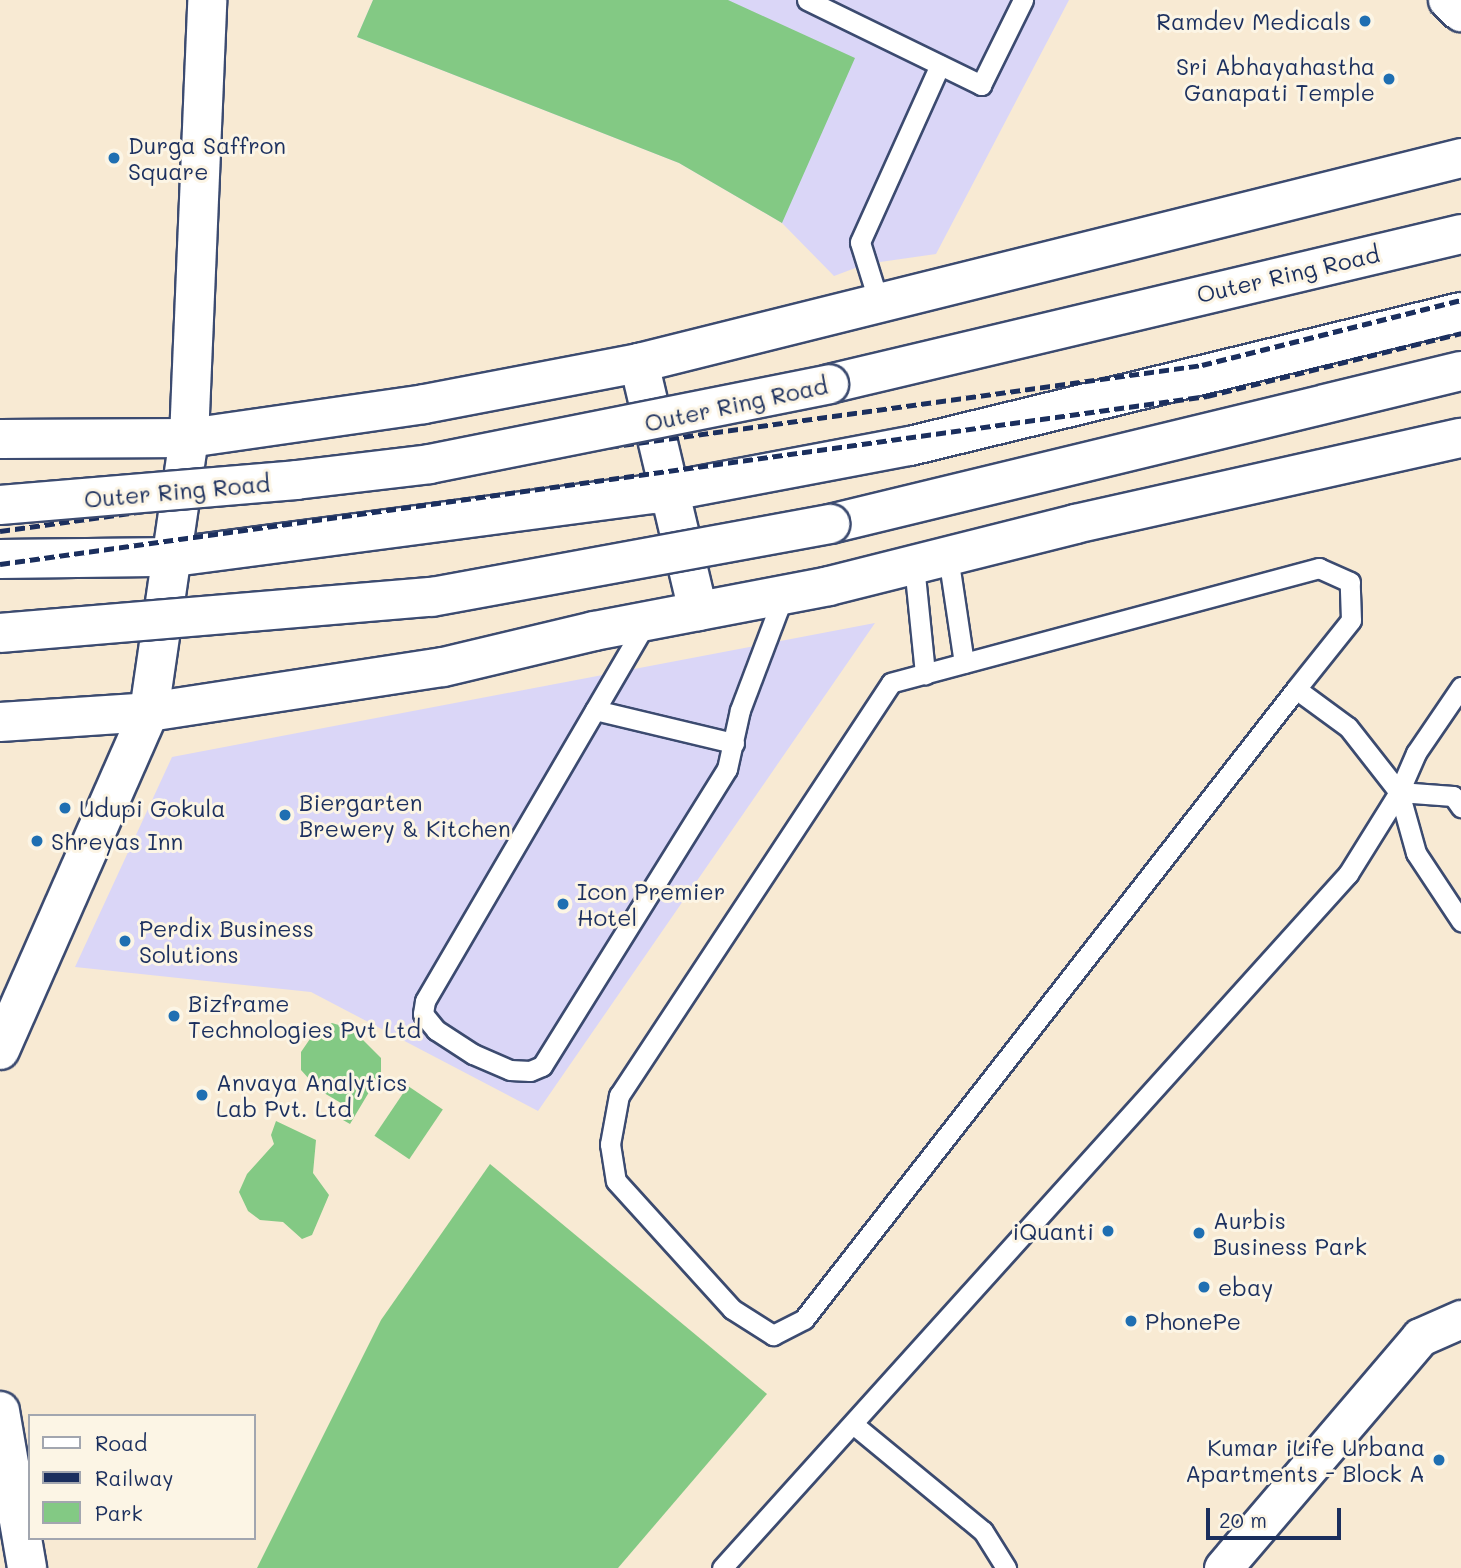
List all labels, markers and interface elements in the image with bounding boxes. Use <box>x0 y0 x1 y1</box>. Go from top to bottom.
place label: Ramdev Medicals <box>1156 7 1351 35</box>
marker: Ramdev Medicals <box>1357 13 1373 29</box>
place label: Sri Abhayahastha Ganapati Temple <box>1176 52 1375 106</box>
marker: Sri Abhayahastha Ganapati Temple <box>1381 71 1397 87</box>
place label: Durga Saffron Square <box>128 131 286 185</box>
marker: Durga Saffron Square <box>106 150 122 166</box>
street label: Outer Ring Road <box>1194 240 1382 308</box>
street label: Outer Ring Road <box>642 371 830 437</box>
street label: Outer Ring Road <box>83 469 271 513</box>
place label: Biergarten Brewery & Kitchen <box>299 788 511 842</box>
place label: Udupi Gokula <box>79 794 226 822</box>
marker: Udupi Gokula <box>57 800 73 816</box>
marker: Biergarten Brewery & Kitchen <box>277 807 293 823</box>
place label: Shreyas Inn <box>51 827 183 855</box>
marker: Shreyas Inn <box>29 833 45 849</box>
place label: Icon Premier Hotel <box>577 877 725 931</box>
marker: Icon Premier Hotel <box>555 896 571 912</box>
place label: Perdix Business Solutions <box>139 914 314 968</box>
marker: Perdix Business Solutions <box>117 933 133 949</box>
place label: Bizframe Technologies Pvt Ltd <box>188 989 421 1043</box>
marker: Bizframe Technologies Pvt Ltd <box>166 1008 182 1024</box>
place label: Anvaya Analytics Lab Pvt. Ltd <box>216 1068 407 1122</box>
marker: Anvaya Analytics Lab Pvt. Ltd <box>194 1087 210 1103</box>
place label: Aurbis Business Park <box>1213 1206 1367 1260</box>
place label: iQuanti <box>1012 1217 1094 1245</box>
marker: iQuanti <box>1100 1223 1116 1239</box>
marker: Aurbis Business Park <box>1191 1225 1207 1241</box>
place label: ebay <box>1218 1273 1273 1301</box>
marker: ebay <box>1196 1279 1212 1295</box>
place label: PhonePe <box>1145 1307 1241 1335</box>
marker: PhonePe <box>1123 1313 1139 1329</box>
legend <box>28 1414 256 1540</box>
text: Road <box>95 1429 147 1456</box>
place label: Kumar iLife Urbana Apartments - Block A <box>1185 1433 1425 1487</box>
marker: Kumar iLife Urbana Apartments - Block A <box>1431 1452 1447 1468</box>
text: Railway <box>95 1464 174 1491</box>
scale bar <box>1209 1494 1344 1538</box>
text: Park <box>95 1499 143 1526</box>
text: 20 m <box>1219 1506 1267 1533</box>

